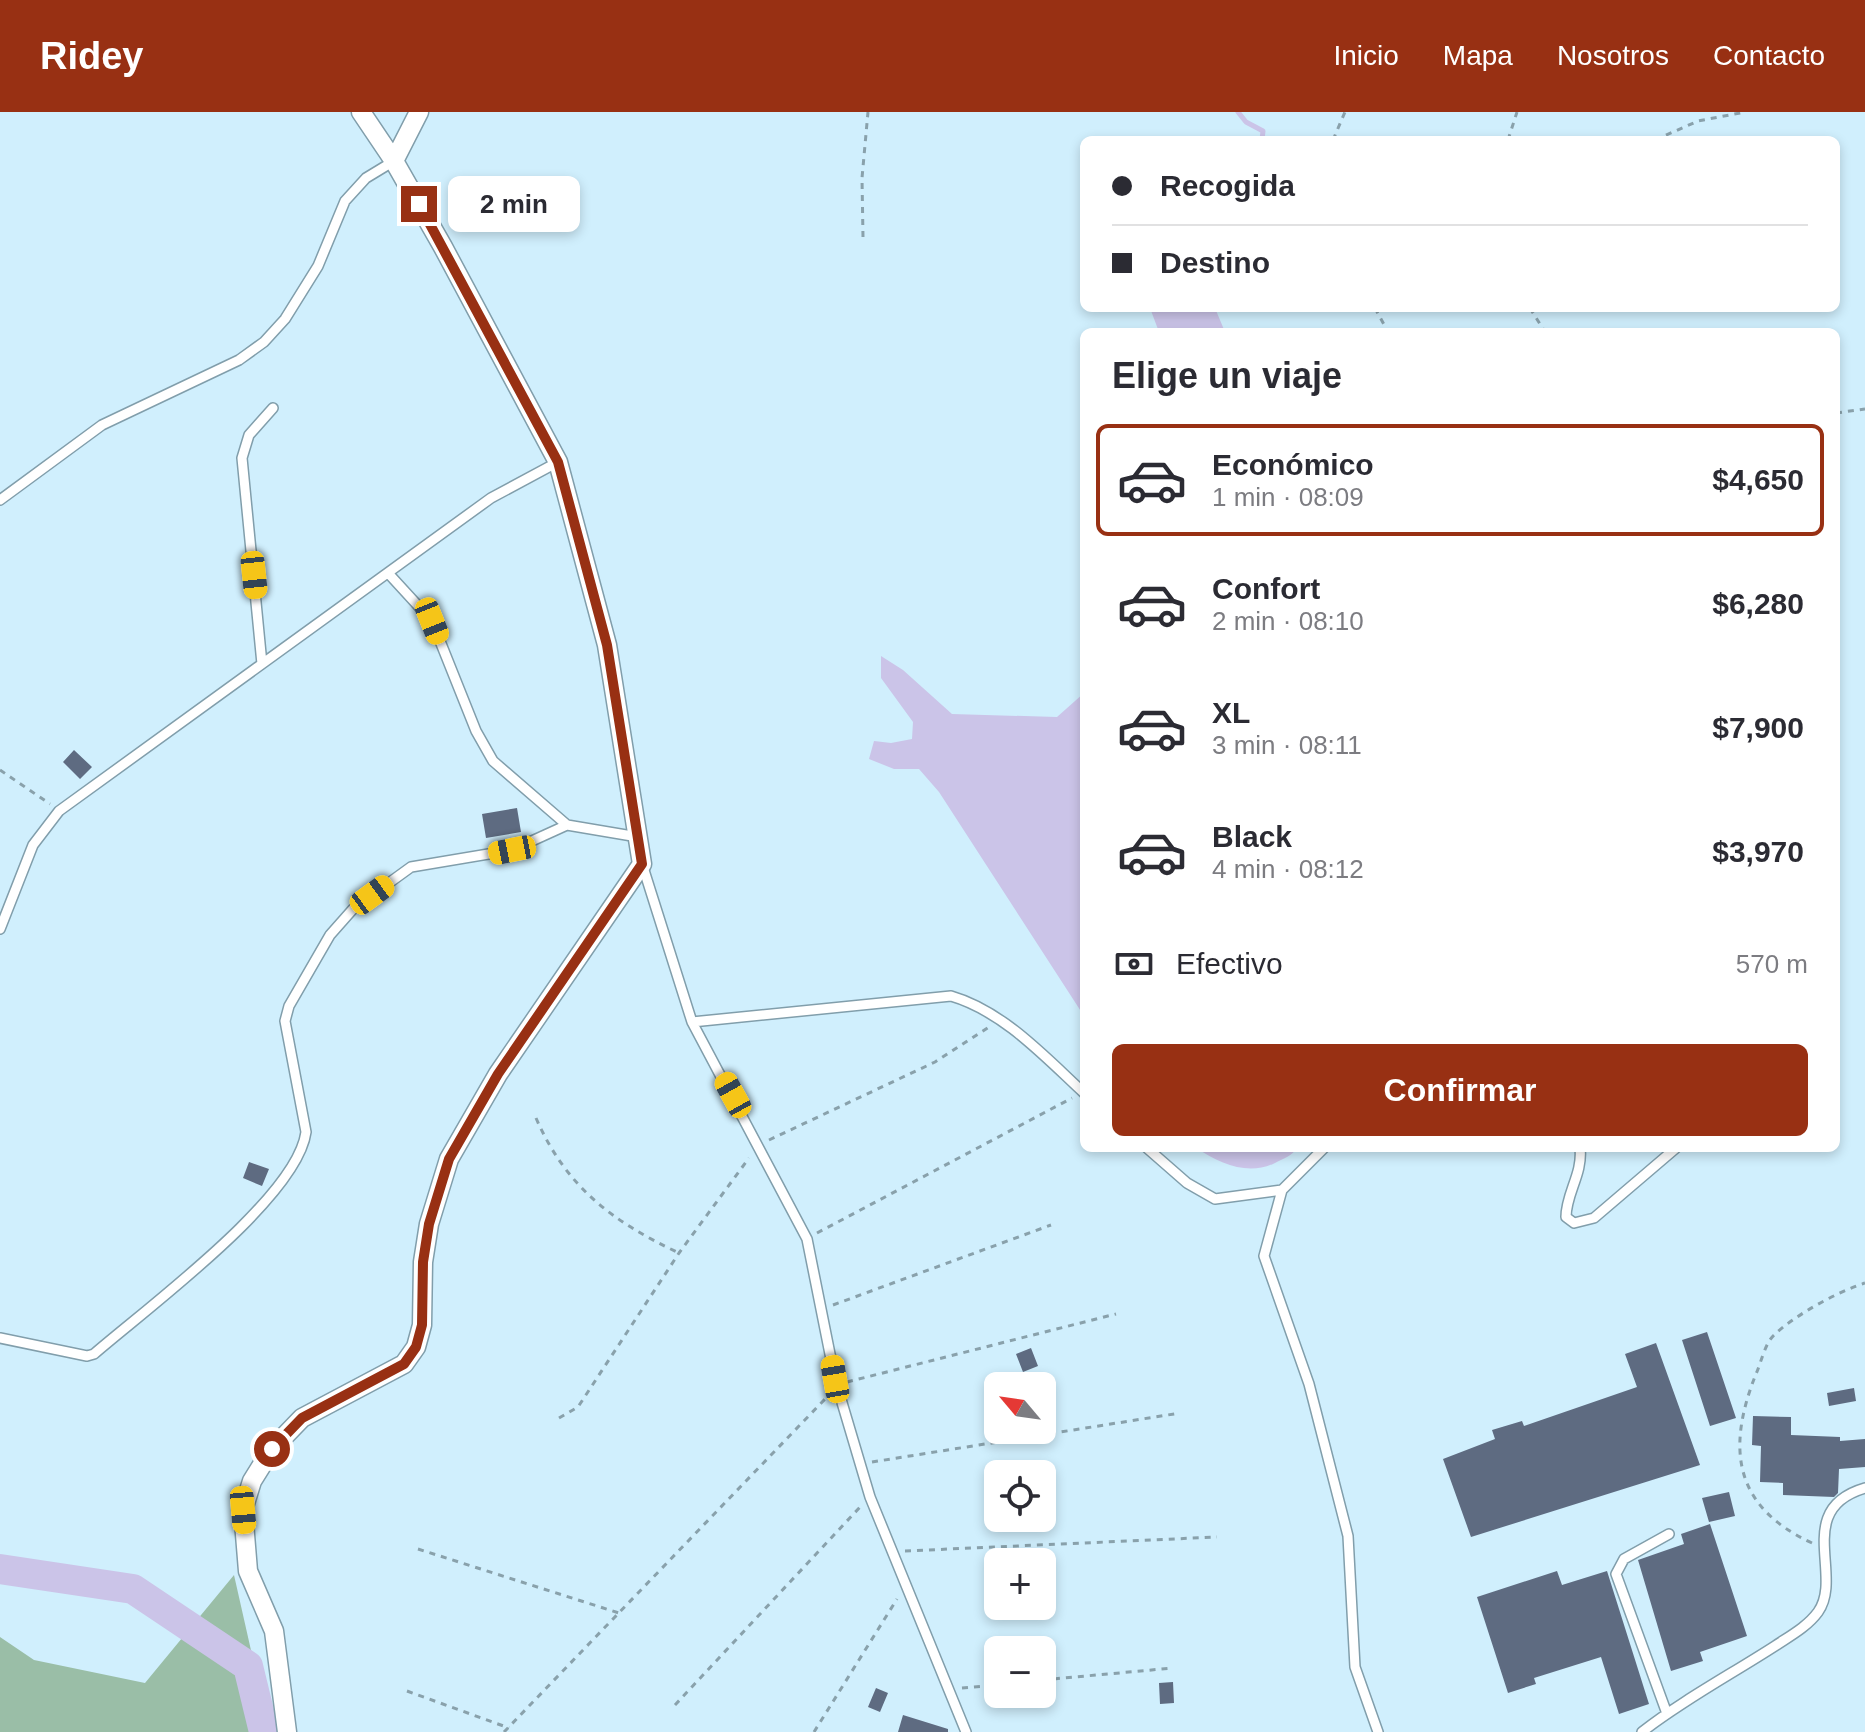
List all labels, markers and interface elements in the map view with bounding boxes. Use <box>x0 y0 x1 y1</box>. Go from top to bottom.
text: Ridey <box>40 35 143 77</box>
text: Inicio <box>1333 40 1399 71</box>
text: Mapa <box>1443 40 1513 71</box>
text: Nosotros <box>1557 40 1669 71</box>
text: Contacto <box>1713 40 1825 71</box>
text: Recogida <box>1160 169 1295 202</box>
callout: 2 min <box>447 176 579 232</box>
route end <box>401 186 437 222</box>
text: 2 min <box>480 189 548 219</box>
text: Destino <box>1160 246 1270 279</box>
text: Elige un viaje <box>1112 355 1342 396</box>
icon: car <box>1116 444 1188 516</box>
text: Económico <box>1212 448 1374 481</box>
text: $4,650 <box>1712 463 1804 496</box>
text: 1 min · 08:09 <box>1212 482 1364 512</box>
car <box>240 550 268 600</box>
icon: car <box>1116 568 1188 640</box>
text: Confort <box>1212 572 1320 605</box>
text: $6,280 <box>1712 587 1804 620</box>
car <box>412 594 452 648</box>
text: 2 min · 08:10 <box>1212 606 1364 636</box>
icon: car <box>1116 692 1188 764</box>
text: XL <box>1212 696 1250 729</box>
text: $7,900 <box>1712 711 1804 744</box>
text: 3 min · 08:11 <box>1212 730 1362 760</box>
icon: car <box>1116 816 1188 888</box>
text: Black <box>1212 820 1292 853</box>
car <box>486 834 538 866</box>
text: $3,970 <box>1712 835 1804 868</box>
text: 4 min · 08:12 <box>1212 854 1364 884</box>
car <box>346 871 398 919</box>
icon: cash <box>1112 942 1156 986</box>
text: Efectivo <box>1176 947 1283 980</box>
text: 570 m <box>1736 949 1808 979</box>
button: Confirmar <box>1112 1044 1808 1136</box>
car <box>711 1068 755 1122</box>
car <box>819 1353 851 1405</box>
north arrow <box>984 1372 1056 1444</box>
map controls <box>984 1372 1056 1708</box>
route start <box>254 1431 290 1467</box>
button: locate <box>984 1460 1056 1532</box>
car <box>229 1485 257 1535</box>
button: + <box>984 1548 1056 1620</box>
button: − <box>984 1636 1056 1708</box>

